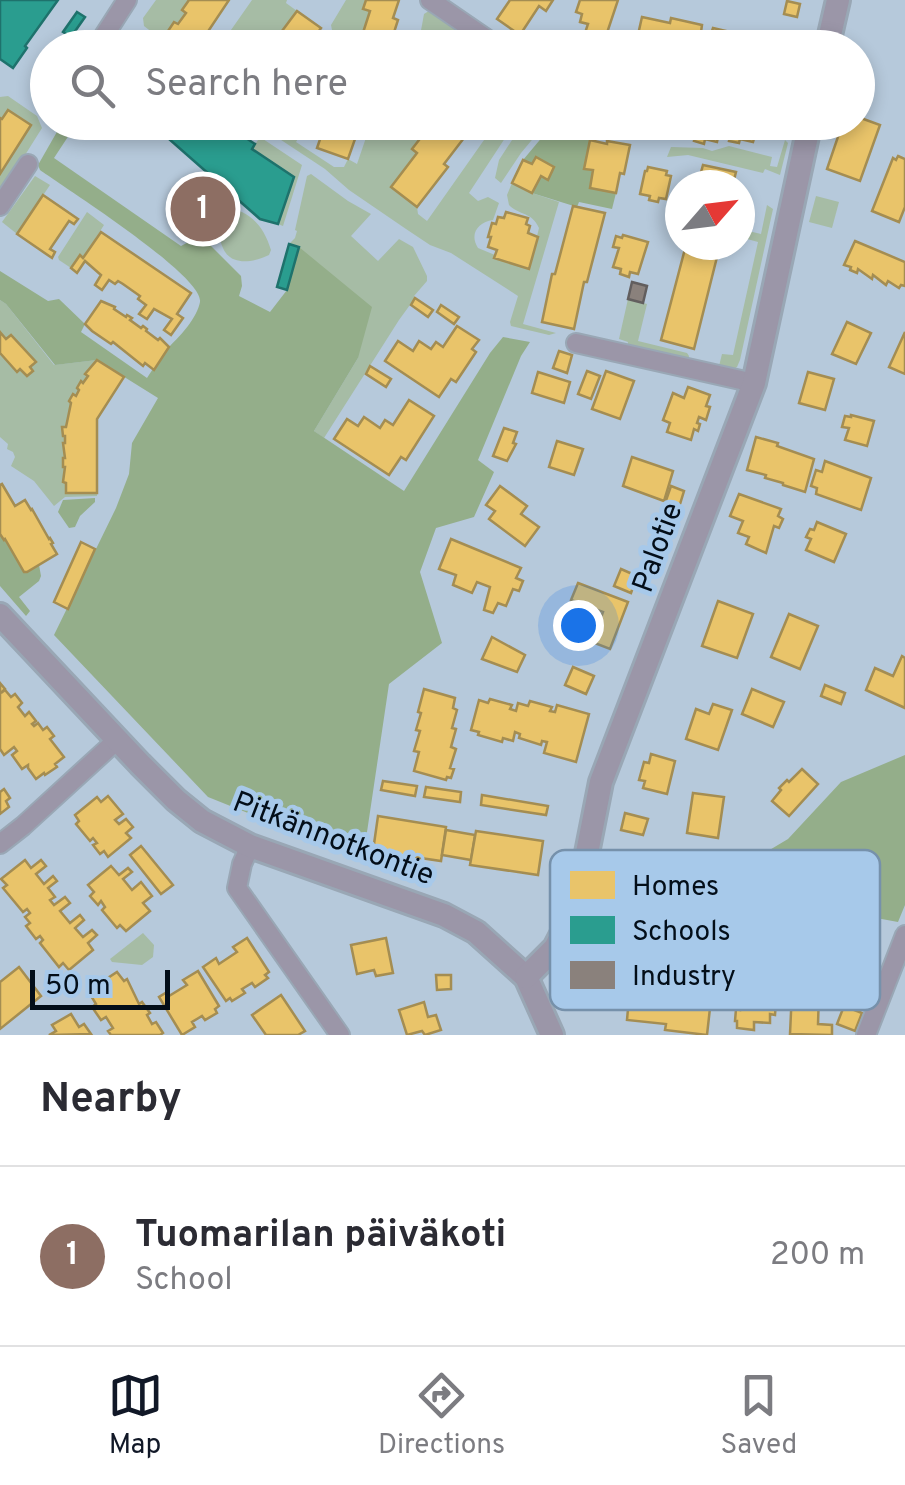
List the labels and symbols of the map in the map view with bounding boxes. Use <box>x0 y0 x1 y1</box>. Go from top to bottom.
north arrow <box>665 170 755 260</box>
pin: 1 <box>170 172 236 246</box>
street label: Palotie <box>626 498 692 598</box>
your location <box>553 600 604 651</box>
street label: Pitkännotkontie <box>227 785 439 895</box>
legend <box>550 850 880 1010</box>
text: Homes <box>632 870 719 906</box>
text: Schools <box>632 915 731 951</box>
text: Industry <box>632 960 736 996</box>
scale bar <box>30 965 170 1010</box>

